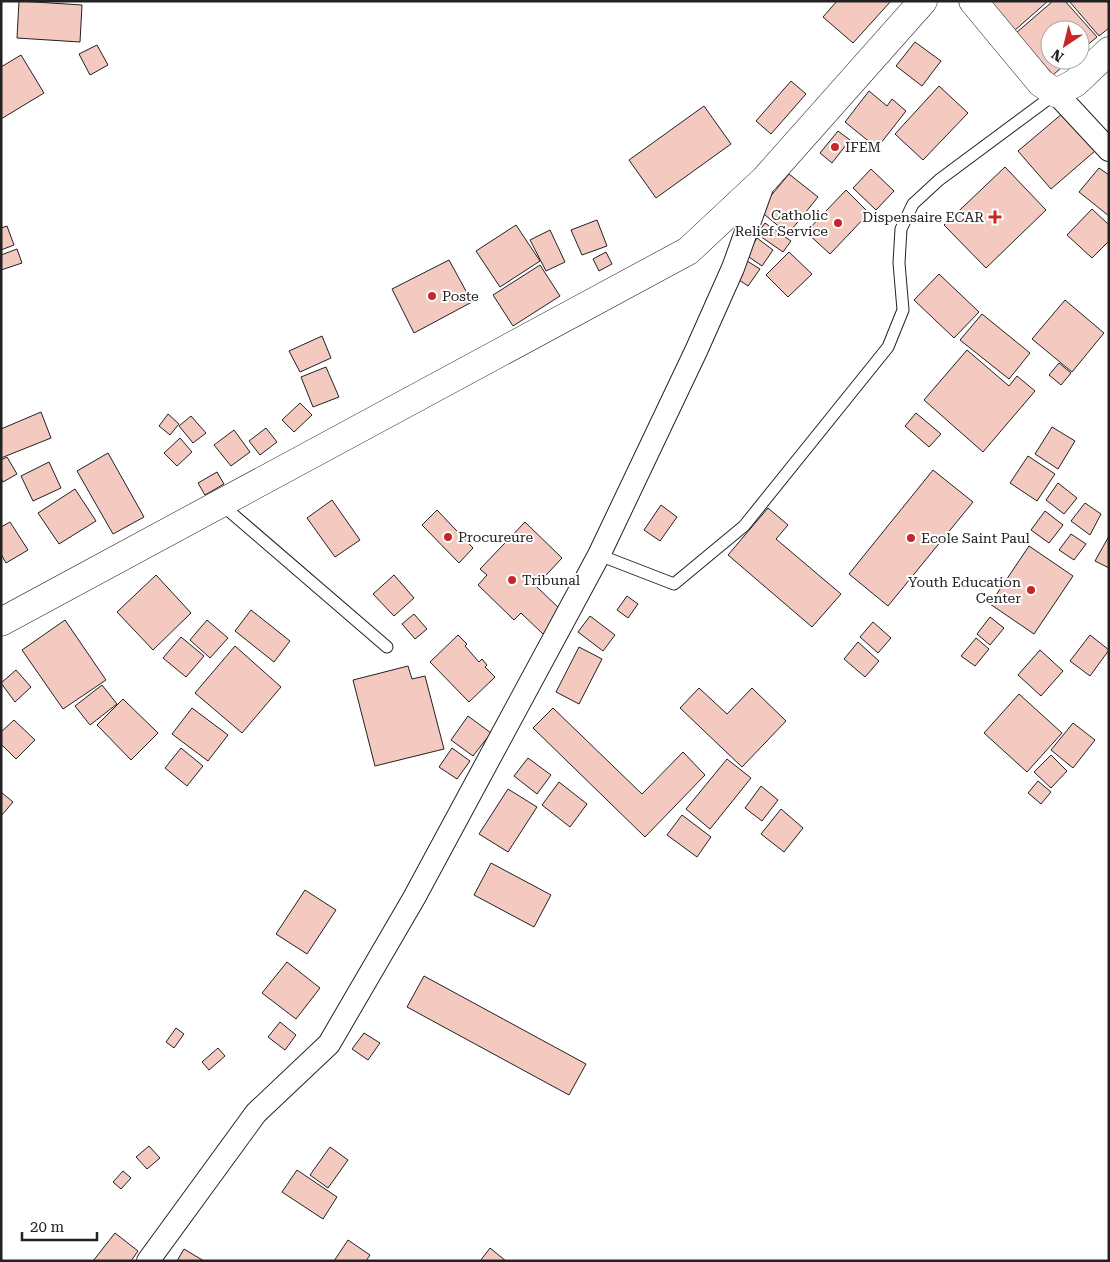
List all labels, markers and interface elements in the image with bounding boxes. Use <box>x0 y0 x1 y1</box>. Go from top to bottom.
north arrow <box>1040 20 1090 70</box>
text: N <box>1048 46 1067 65</box>
place label: IFEM <box>845 139 881 155</box>
marker: IFEM <box>829 141 841 153</box>
place label: Catholic Relief Service <box>735 207 828 239</box>
place label: Dispensaire ECAR <box>862 209 984 225</box>
marker: Dispensaire ECAR <box>988 210 1002 224</box>
marker: Catholic Relief Service <box>832 217 844 229</box>
place label: Poste <box>442 288 479 304</box>
marker: Poste <box>426 290 438 302</box>
place label: Procureure <box>458 529 533 545</box>
place label: Ecole Saint Paul <box>921 530 1031 546</box>
marker: Procureure <box>442 531 454 543</box>
marker: Ecole Saint Paul <box>905 532 917 544</box>
place label: Tribunal <box>522 572 581 588</box>
marker: Tribunal <box>506 574 518 586</box>
place label: Youth Education Center <box>908 574 1021 606</box>
marker: Youth Education Center <box>1025 584 1037 596</box>
scale bar <box>22 1210 98 1242</box>
text: 20 m <box>30 1218 65 1236</box>

